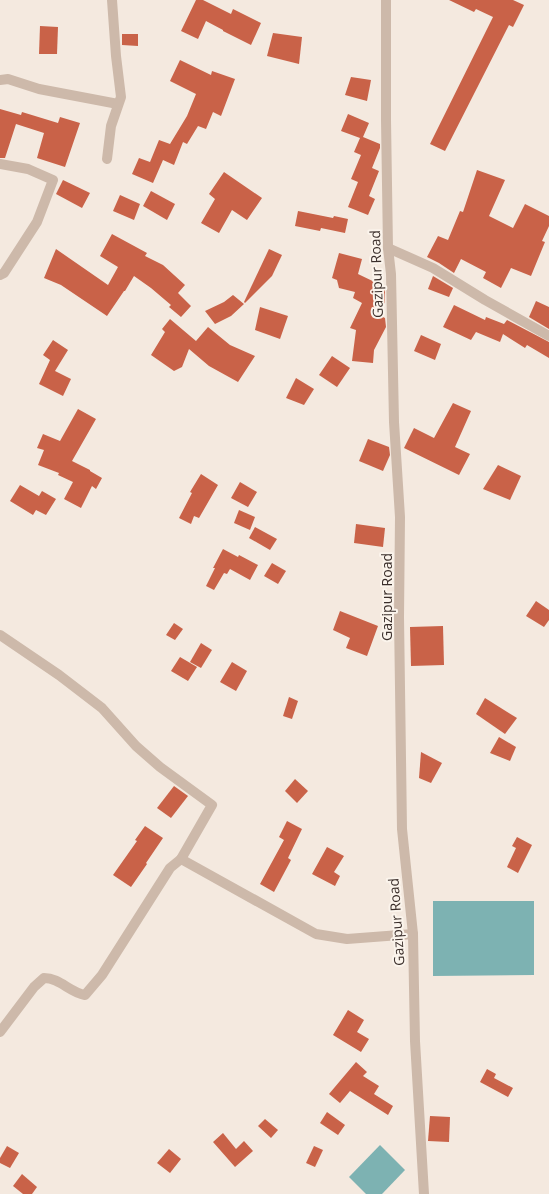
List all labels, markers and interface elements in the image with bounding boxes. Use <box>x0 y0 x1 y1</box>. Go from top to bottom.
street label: Gazipur Road <box>365 230 387 318</box>
street label: Gazipur Road <box>377 553 396 641</box>
street label: Gazipur Road <box>383 877 409 967</box>

